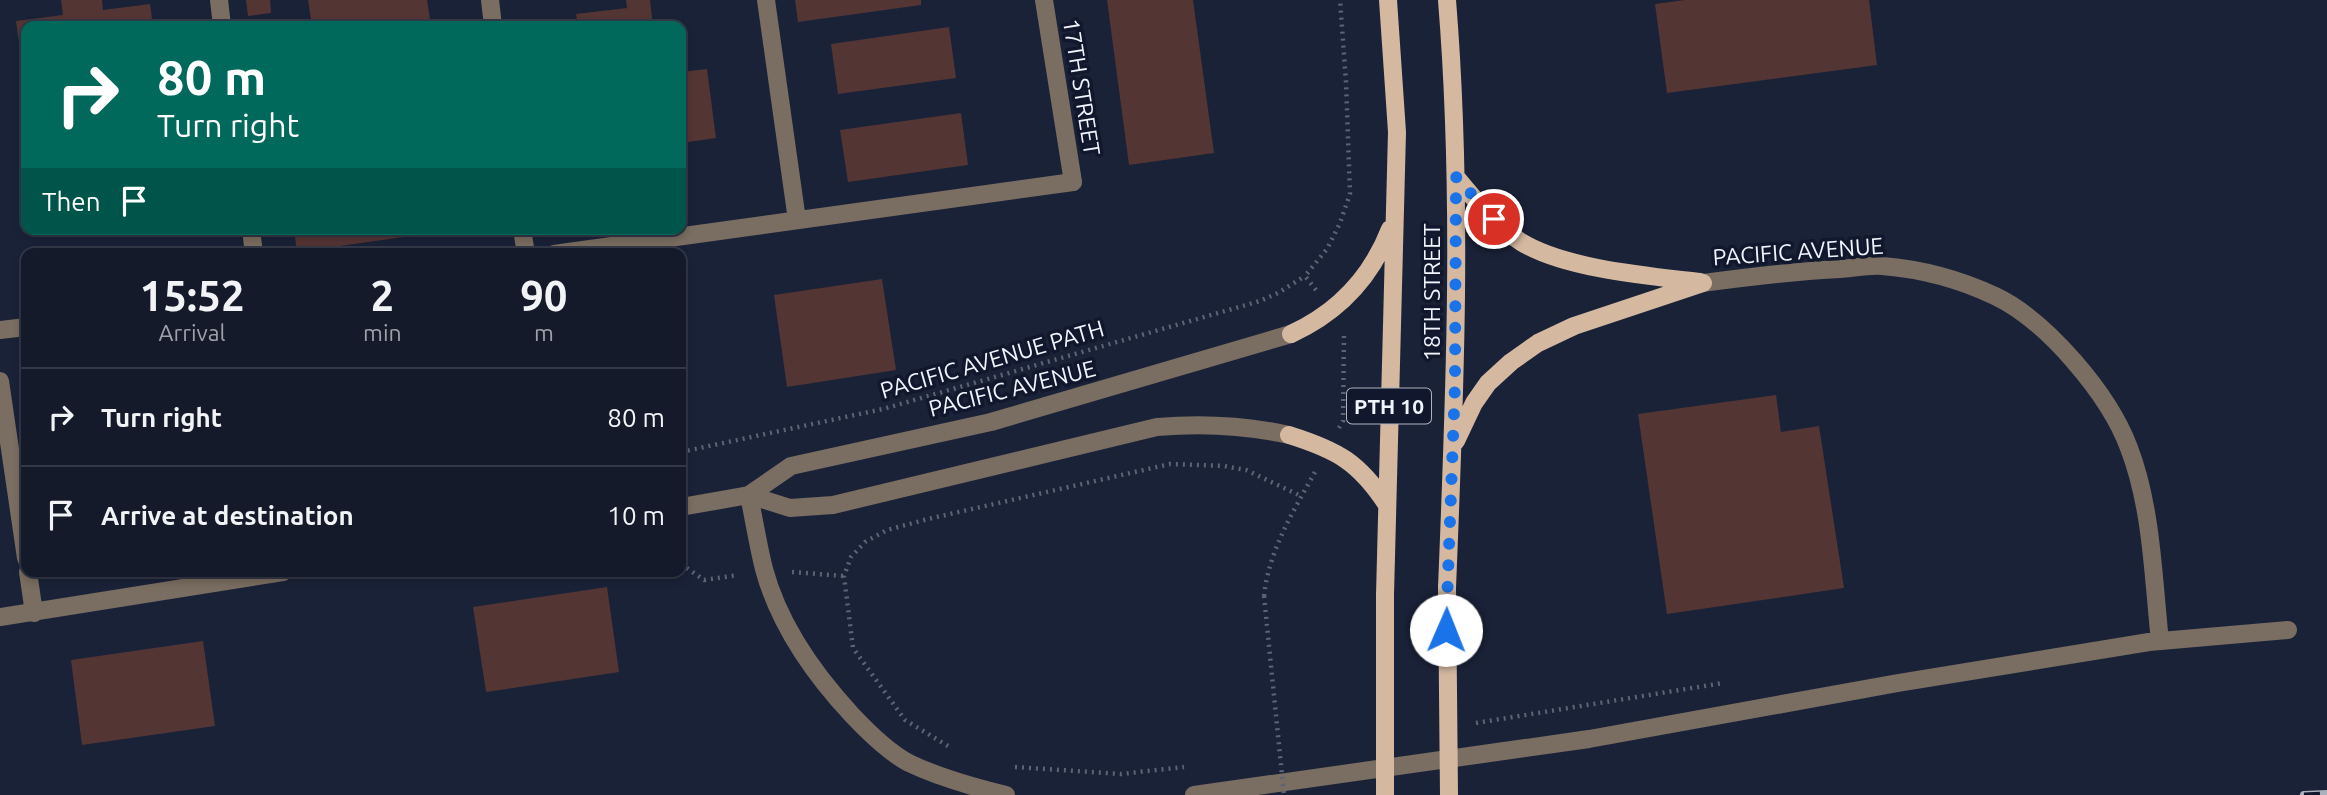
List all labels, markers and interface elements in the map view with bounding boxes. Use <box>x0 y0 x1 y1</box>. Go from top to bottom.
street label: 17TH STREET <box>1059 17 1105 157</box>
icon: right <box>42 49 133 140</box>
text: 80 m <box>157 49 266 104</box>
text: Turn right <box>157 107 299 143</box>
icon: arrive <box>115 182 153 220</box>
text: Then <box>42 187 101 216</box>
pin <box>1464 189 1524 249</box>
icon: arrive <box>1475 200 1513 238</box>
street label: 18TH STREET <box>1419 223 1444 361</box>
street label: PACIFIC AVENUE <box>1712 233 1884 269</box>
text: 15:52 <box>139 272 245 319</box>
text: 2 <box>371 272 394 319</box>
text: 90 <box>520 272 568 319</box>
street label: PACIFIC AVENUE PATH <box>877 314 1107 404</box>
text: Arrival <box>159 320 226 345</box>
text: min <box>363 320 402 345</box>
text: m <box>534 320 554 345</box>
street label: PACIFIC AVENUE <box>926 354 1098 422</box>
road number: PTH 10 <box>1347 388 1431 424</box>
icon: right <box>42 398 80 436</box>
text: Turn right <box>101 403 222 432</box>
text: 80 m <box>607 403 665 432</box>
icon: arrive <box>42 496 80 534</box>
text: Arrive at destination <box>101 501 354 530</box>
text: 10 m <box>607 501 665 530</box>
position arrow <box>1409 593 1483 667</box>

